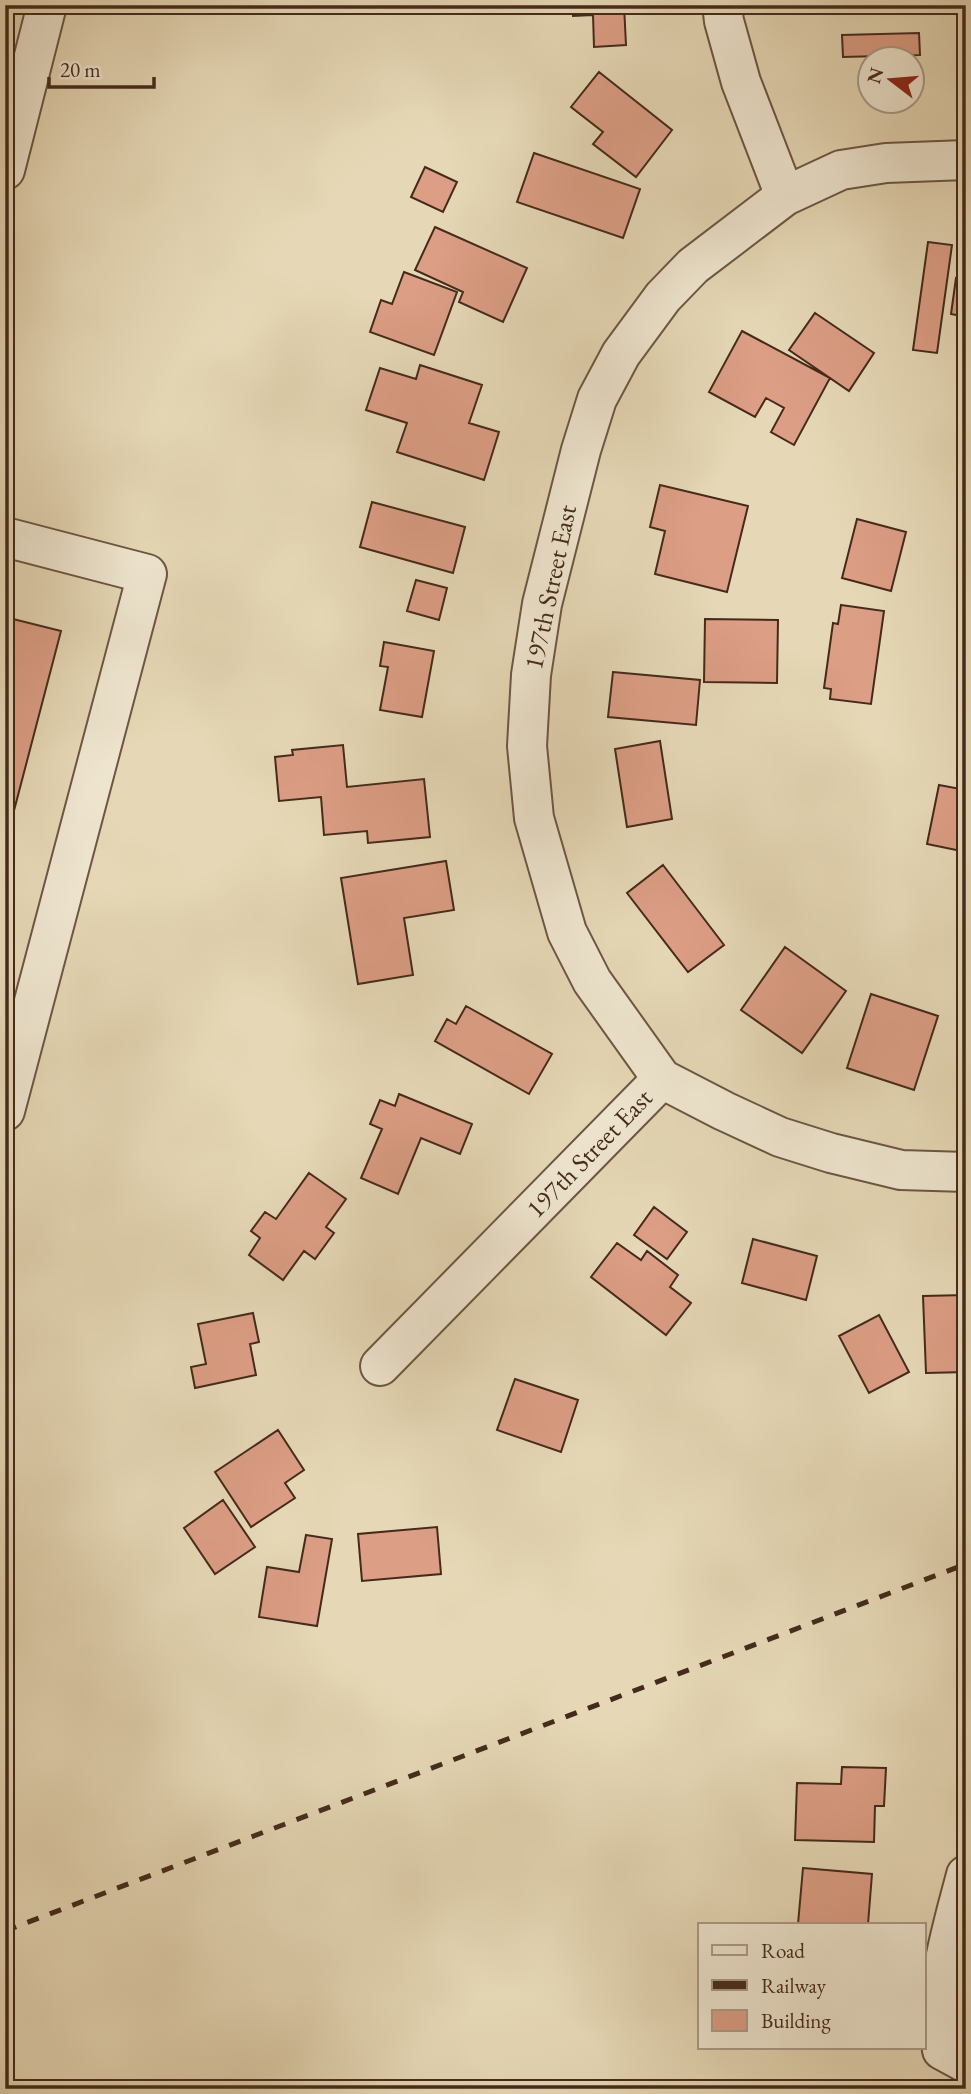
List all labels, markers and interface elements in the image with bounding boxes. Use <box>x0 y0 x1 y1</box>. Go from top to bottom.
scale bar <box>49 46 154 90</box>
north arrow <box>856 46 926 116</box>
text: 20 m <box>60 56 101 83</box>
text: N <box>861 64 889 86</box>
street label: 197th Street East <box>516 502 584 672</box>
street label: 197th Street East <box>519 1081 659 1225</box>
legend <box>698 1923 926 2048</box>
text: Road <box>761 1937 805 1964</box>
text: Railway <box>761 1972 827 1999</box>
text: Building <box>761 2007 831 2034</box>

